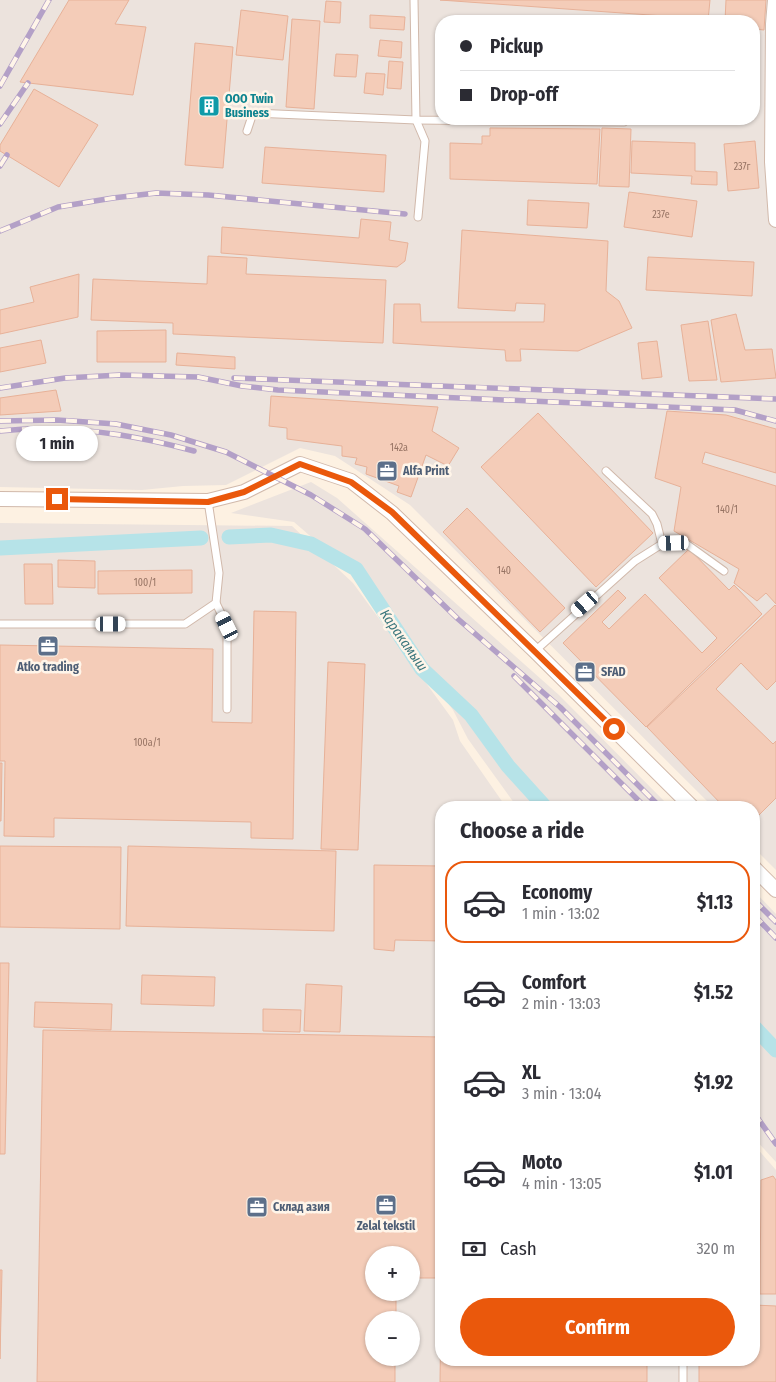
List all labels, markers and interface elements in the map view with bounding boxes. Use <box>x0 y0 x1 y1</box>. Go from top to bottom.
text: Pickup <box>490 35 543 58</box>
text: Drop-off <box>490 83 558 106</box>
place label: ООО Twin Business <box>225 92 273 120</box>
building icon: ООО Twin Business <box>197 94 221 118</box>
house number: 237г <box>734 161 750 173</box>
house number: 237e <box>652 209 670 221</box>
callout: 1 min <box>16 426 98 462</box>
text: 1 min <box>40 434 74 453</box>
house number: 142a <box>390 442 408 454</box>
office icon: Alfa Print <box>375 459 399 483</box>
place label: Alfa Print <box>402 464 450 478</box>
route end <box>46 488 68 510</box>
house number: 140/1 <box>716 504 738 516</box>
car <box>658 535 689 551</box>
house number: 140 <box>497 565 511 577</box>
house number: 100/1 <box>134 577 156 589</box>
car <box>568 588 601 620</box>
water label: Каракамыш <box>376 606 431 675</box>
car <box>213 609 240 643</box>
car <box>96 617 126 632</box>
office icon: Atko trading <box>36 634 60 658</box>
place label: Atko trading <box>16 660 79 674</box>
office icon: SFAD <box>573 660 597 684</box>
place label: SFAD <box>601 665 626 679</box>
route start <box>603 718 625 740</box>
house number: 100a/1 <box>133 737 161 749</box>
text: Choose a ride <box>460 817 584 844</box>
icon: car <box>462 880 507 925</box>
text: Economy <box>522 881 592 904</box>
text: $1.13 <box>697 891 733 914</box>
text: 1 min · 13:02 <box>522 904 600 923</box>
icon: car <box>462 970 507 1015</box>
text: Comfort <box>522 971 586 994</box>
text: $1.52 <box>694 981 733 1004</box>
text: 2 min · 13:03 <box>522 994 601 1013</box>
icon: car <box>462 1060 507 1105</box>
text: XL <box>522 1061 541 1084</box>
text: $1.92 <box>694 1071 733 1094</box>
text: 3 min · 13:04 <box>522 1084 602 1103</box>
icon: car <box>462 1150 507 1195</box>
text: Moto <box>522 1151 562 1174</box>
text: $1.01 <box>694 1161 733 1184</box>
text: 4 min · 13:05 <box>522 1174 602 1193</box>
office icon: Zelal tekstil <box>374 1193 398 1217</box>
office icon: Склад азия <box>245 1195 269 1219</box>
place label: Склад азия <box>273 1200 330 1214</box>
place label: Zelal tekstil <box>357 1219 416 1233</box>
icon: cash <box>460 1235 488 1263</box>
text: Cash <box>500 1237 537 1260</box>
text: 320 m <box>696 1239 735 1258</box>
map controls <box>365 1246 420 1366</box>
button: + <box>365 1246 420 1301</box>
button: Confirm <box>460 1298 735 1356</box>
button: − <box>365 1311 420 1366</box>

